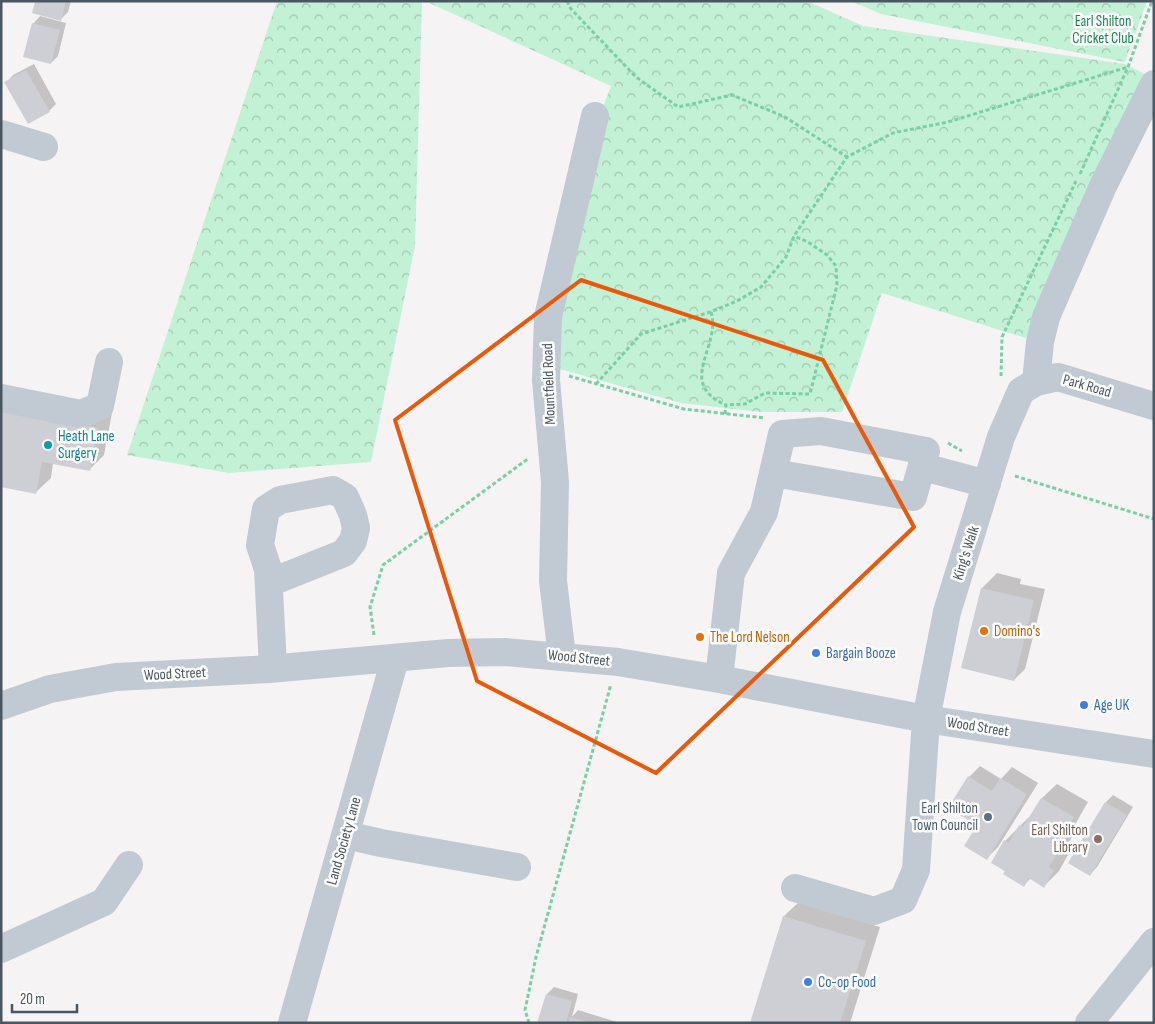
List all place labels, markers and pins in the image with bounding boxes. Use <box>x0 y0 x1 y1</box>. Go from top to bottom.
place label: Heath Lane Surgery <box>58 427 115 463</box>
marker: Heath Lane Surgery <box>42 439 54 451</box>
place label: Domino's <box>994 622 1040 641</box>
marker: Domino's <box>978 625 990 637</box>
place label: The Lord Nelson <box>710 628 790 647</box>
marker: The Lord Nelson <box>694 631 706 643</box>
place label: Bargain Booze <box>826 644 896 663</box>
marker: Bargain Booze <box>810 647 822 659</box>
place label: Age UK <box>1093 696 1129 715</box>
marker: Age UK <box>1078 699 1090 711</box>
place label: Earl Shilton Town Council <box>912 799 978 835</box>
marker: Earl Shilton Town Council <box>982 811 994 823</box>
place label: Earl Shilton Library <box>1031 821 1088 857</box>
marker: Earl Shilton Library <box>1092 833 1104 845</box>
place label: Co-op Food <box>818 973 876 992</box>
marker: Co-op Food <box>802 976 814 988</box>

